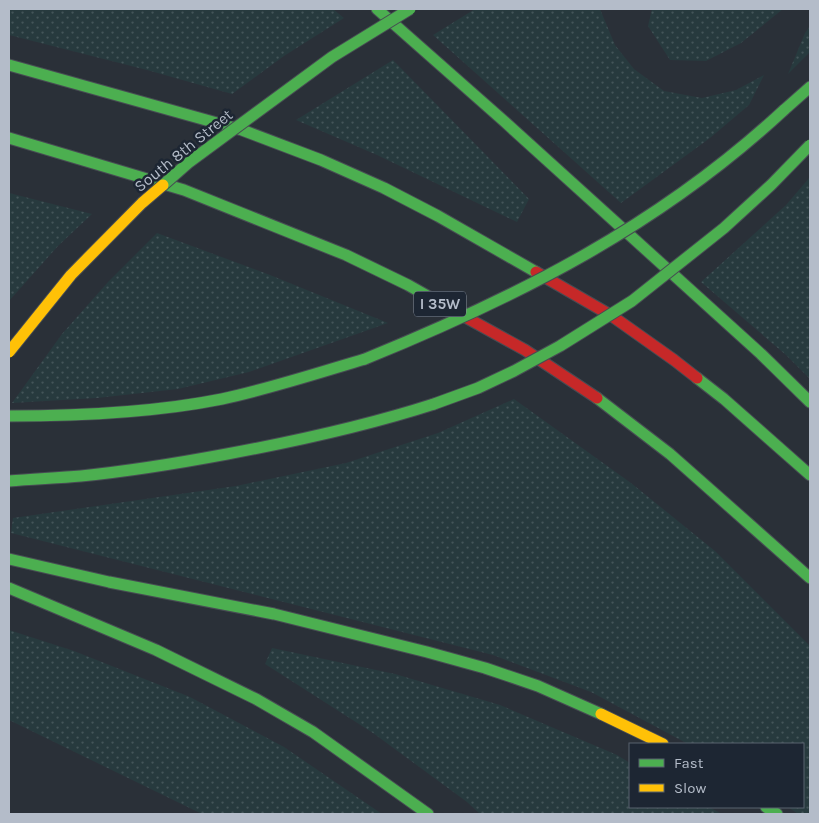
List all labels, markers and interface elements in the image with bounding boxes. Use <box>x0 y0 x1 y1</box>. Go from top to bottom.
street label: South 8th Street <box>130 105 236 196</box>
road number: I 35W <box>414 292 466 316</box>
legend <box>629 743 804 808</box>
text: Fast <box>674 754 704 772</box>
text: Slow <box>674 779 706 797</box>

